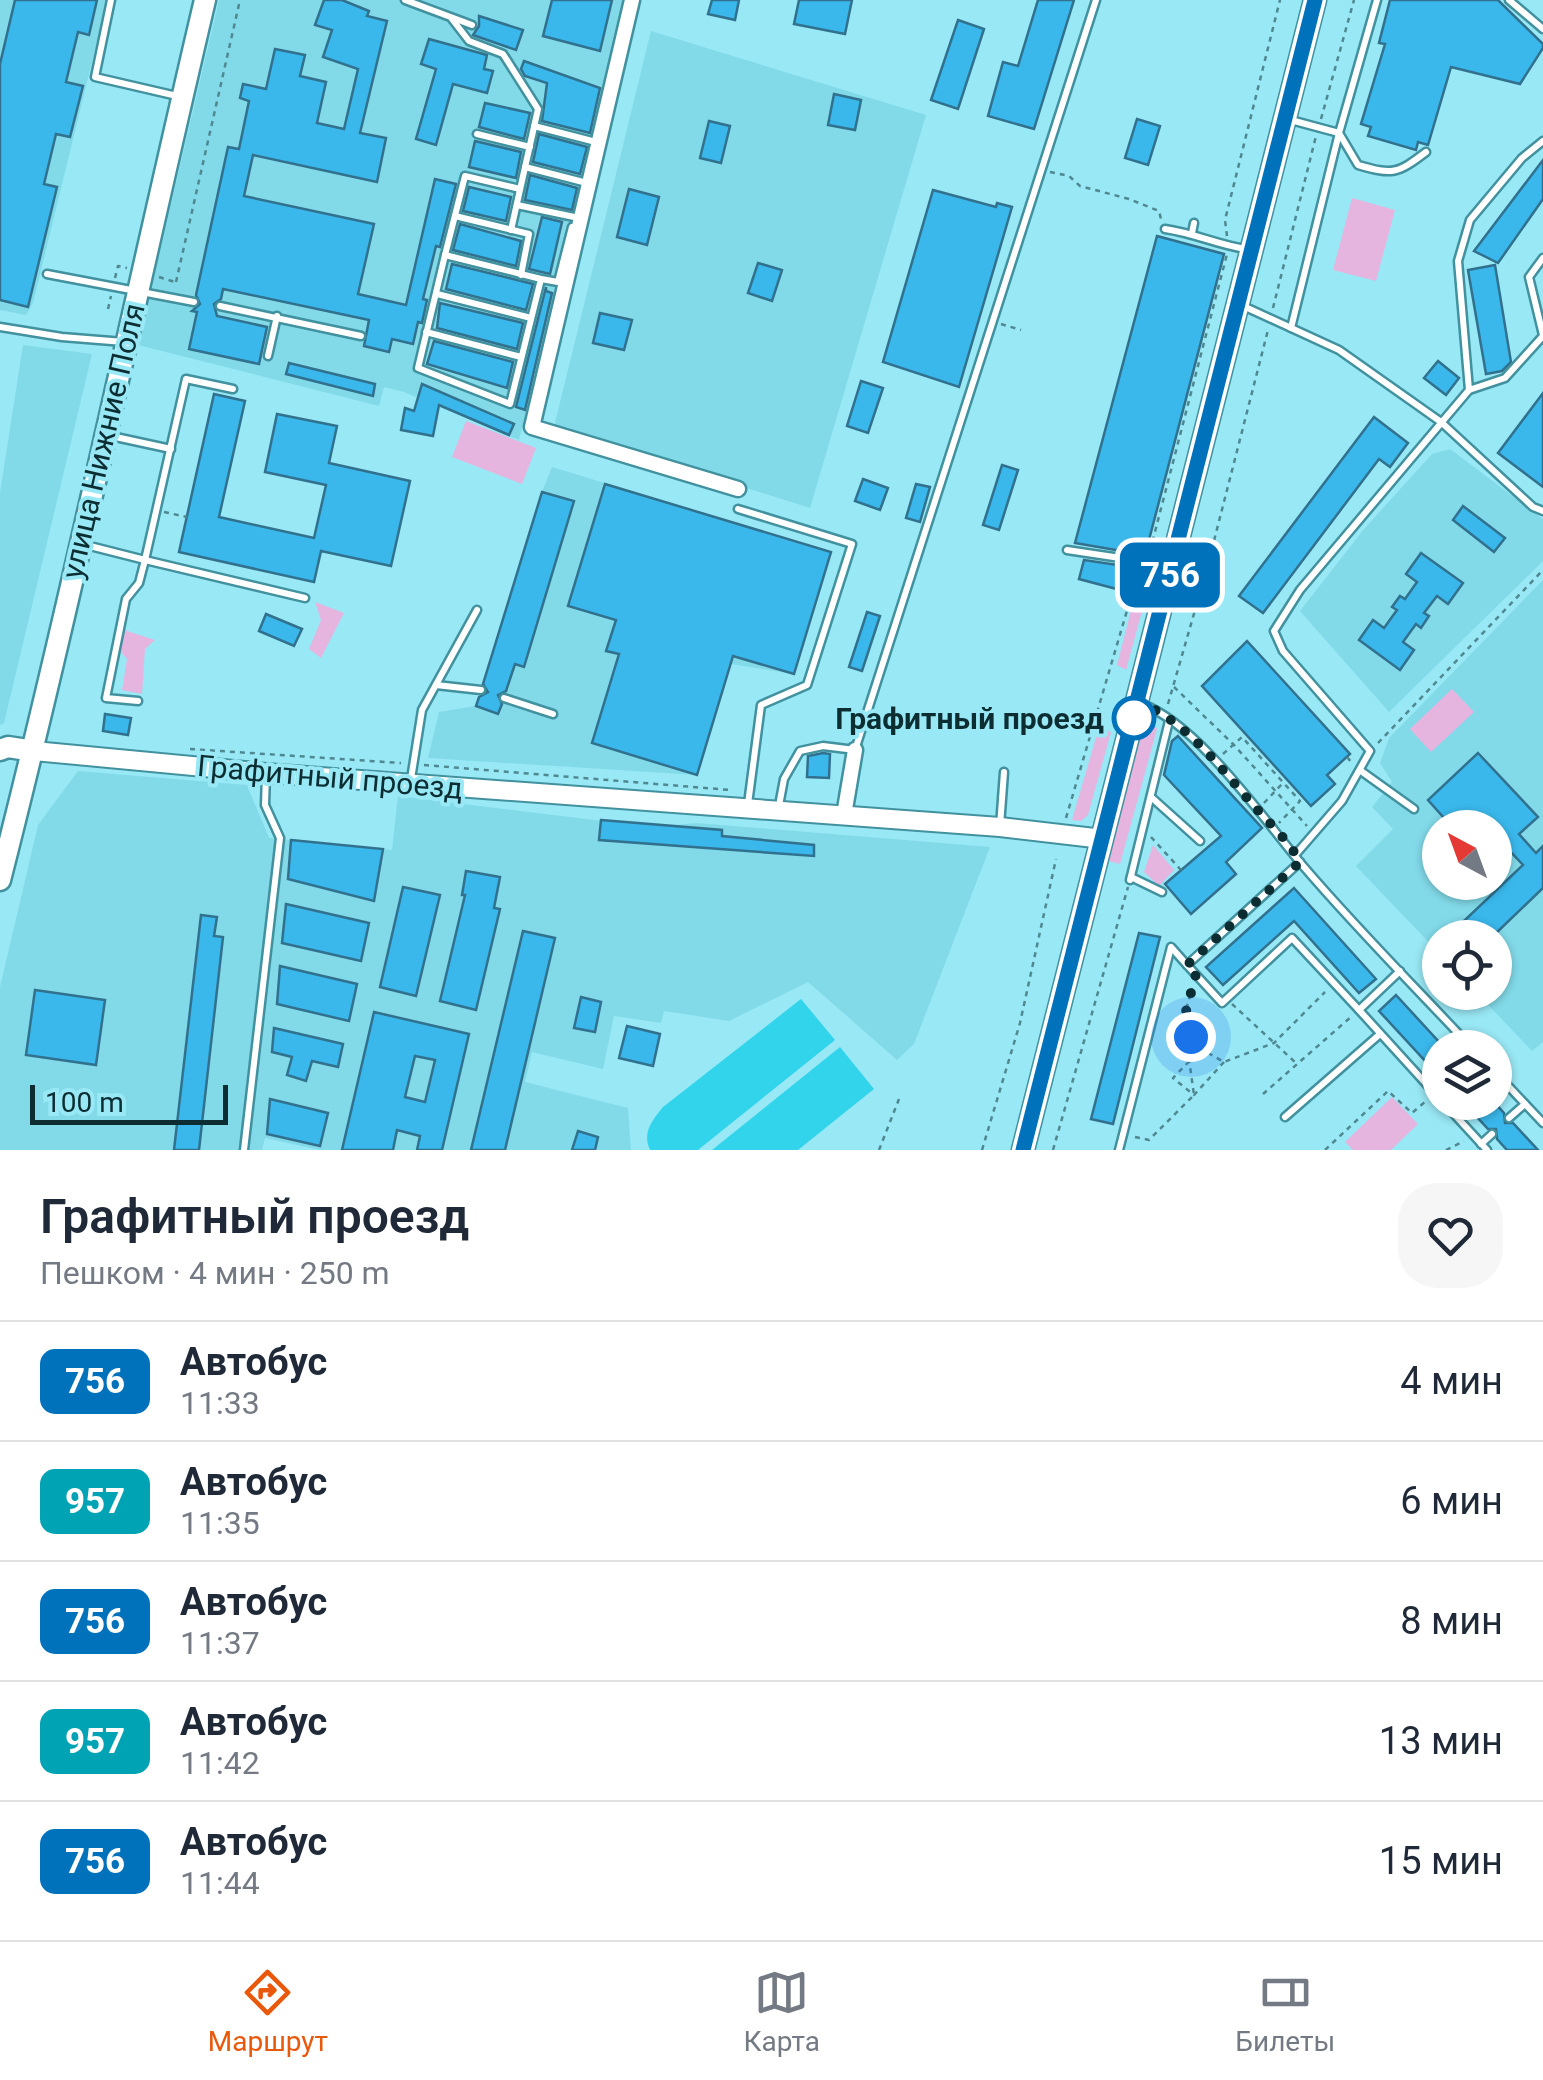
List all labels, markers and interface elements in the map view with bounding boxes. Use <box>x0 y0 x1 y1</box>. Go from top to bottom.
street label: улица Нижние Поля <box>54 300 152 582</box>
line badge: 756 <box>1112 542 1228 608</box>
text: 756 <box>1140 555 1200 596</box>
marker: Графитный проезд <box>1113 697 1155 739</box>
place label: Графитный проезд <box>835 701 1104 736</box>
street label: Графитный проезд <box>196 748 464 806</box>
north arrow <box>1422 810 1512 900</box>
map controls <box>1422 810 1512 1120</box>
button: locate <box>1422 920 1512 1010</box>
your location <box>1166 1012 1216 1062</box>
button: layers <box>1422 1030 1512 1120</box>
scale bar <box>30 1080 228 1124</box>
text: 100 m <box>45 1086 124 1119</box>
button: heart <box>1398 1183 1503 1288</box>
text: Графитный проезд <box>40 1188 469 1245</box>
text: Пешком · 4 мин · 250 m <box>40 1254 390 1292</box>
text: Автобус <box>180 1340 327 1384</box>
text: 4 мин <box>1400 1359 1503 1403</box>
text: 756 <box>65 1361 125 1402</box>
text: 11:33 <box>180 1384 260 1422</box>
text: Автобус <box>180 1460 327 1504</box>
text: 6 мин <box>1400 1479 1503 1523</box>
text: 957 <box>65 1481 125 1522</box>
text: 11:35 <box>180 1504 260 1542</box>
text: Автобус <box>180 1580 327 1624</box>
text: 8 мин <box>1400 1599 1503 1643</box>
text: 756 <box>65 1601 125 1642</box>
text: 11:37 <box>180 1624 260 1662</box>
text: Автобус <box>180 1700 327 1744</box>
text: 13 мин <box>1379 1719 1503 1763</box>
text: 957 <box>65 1721 125 1762</box>
text: 11:42 <box>180 1744 260 1782</box>
text: Автобус <box>180 1820 327 1864</box>
text: 15 мин <box>1379 1839 1503 1883</box>
text: 756 <box>65 1841 125 1882</box>
text: 11:44 <box>180 1864 260 1902</box>
tab: Маршрут <box>208 1965 328 2058</box>
tab: Карта <box>744 1965 820 2058</box>
tab: Билеты <box>1235 1965 1335 2058</box>

